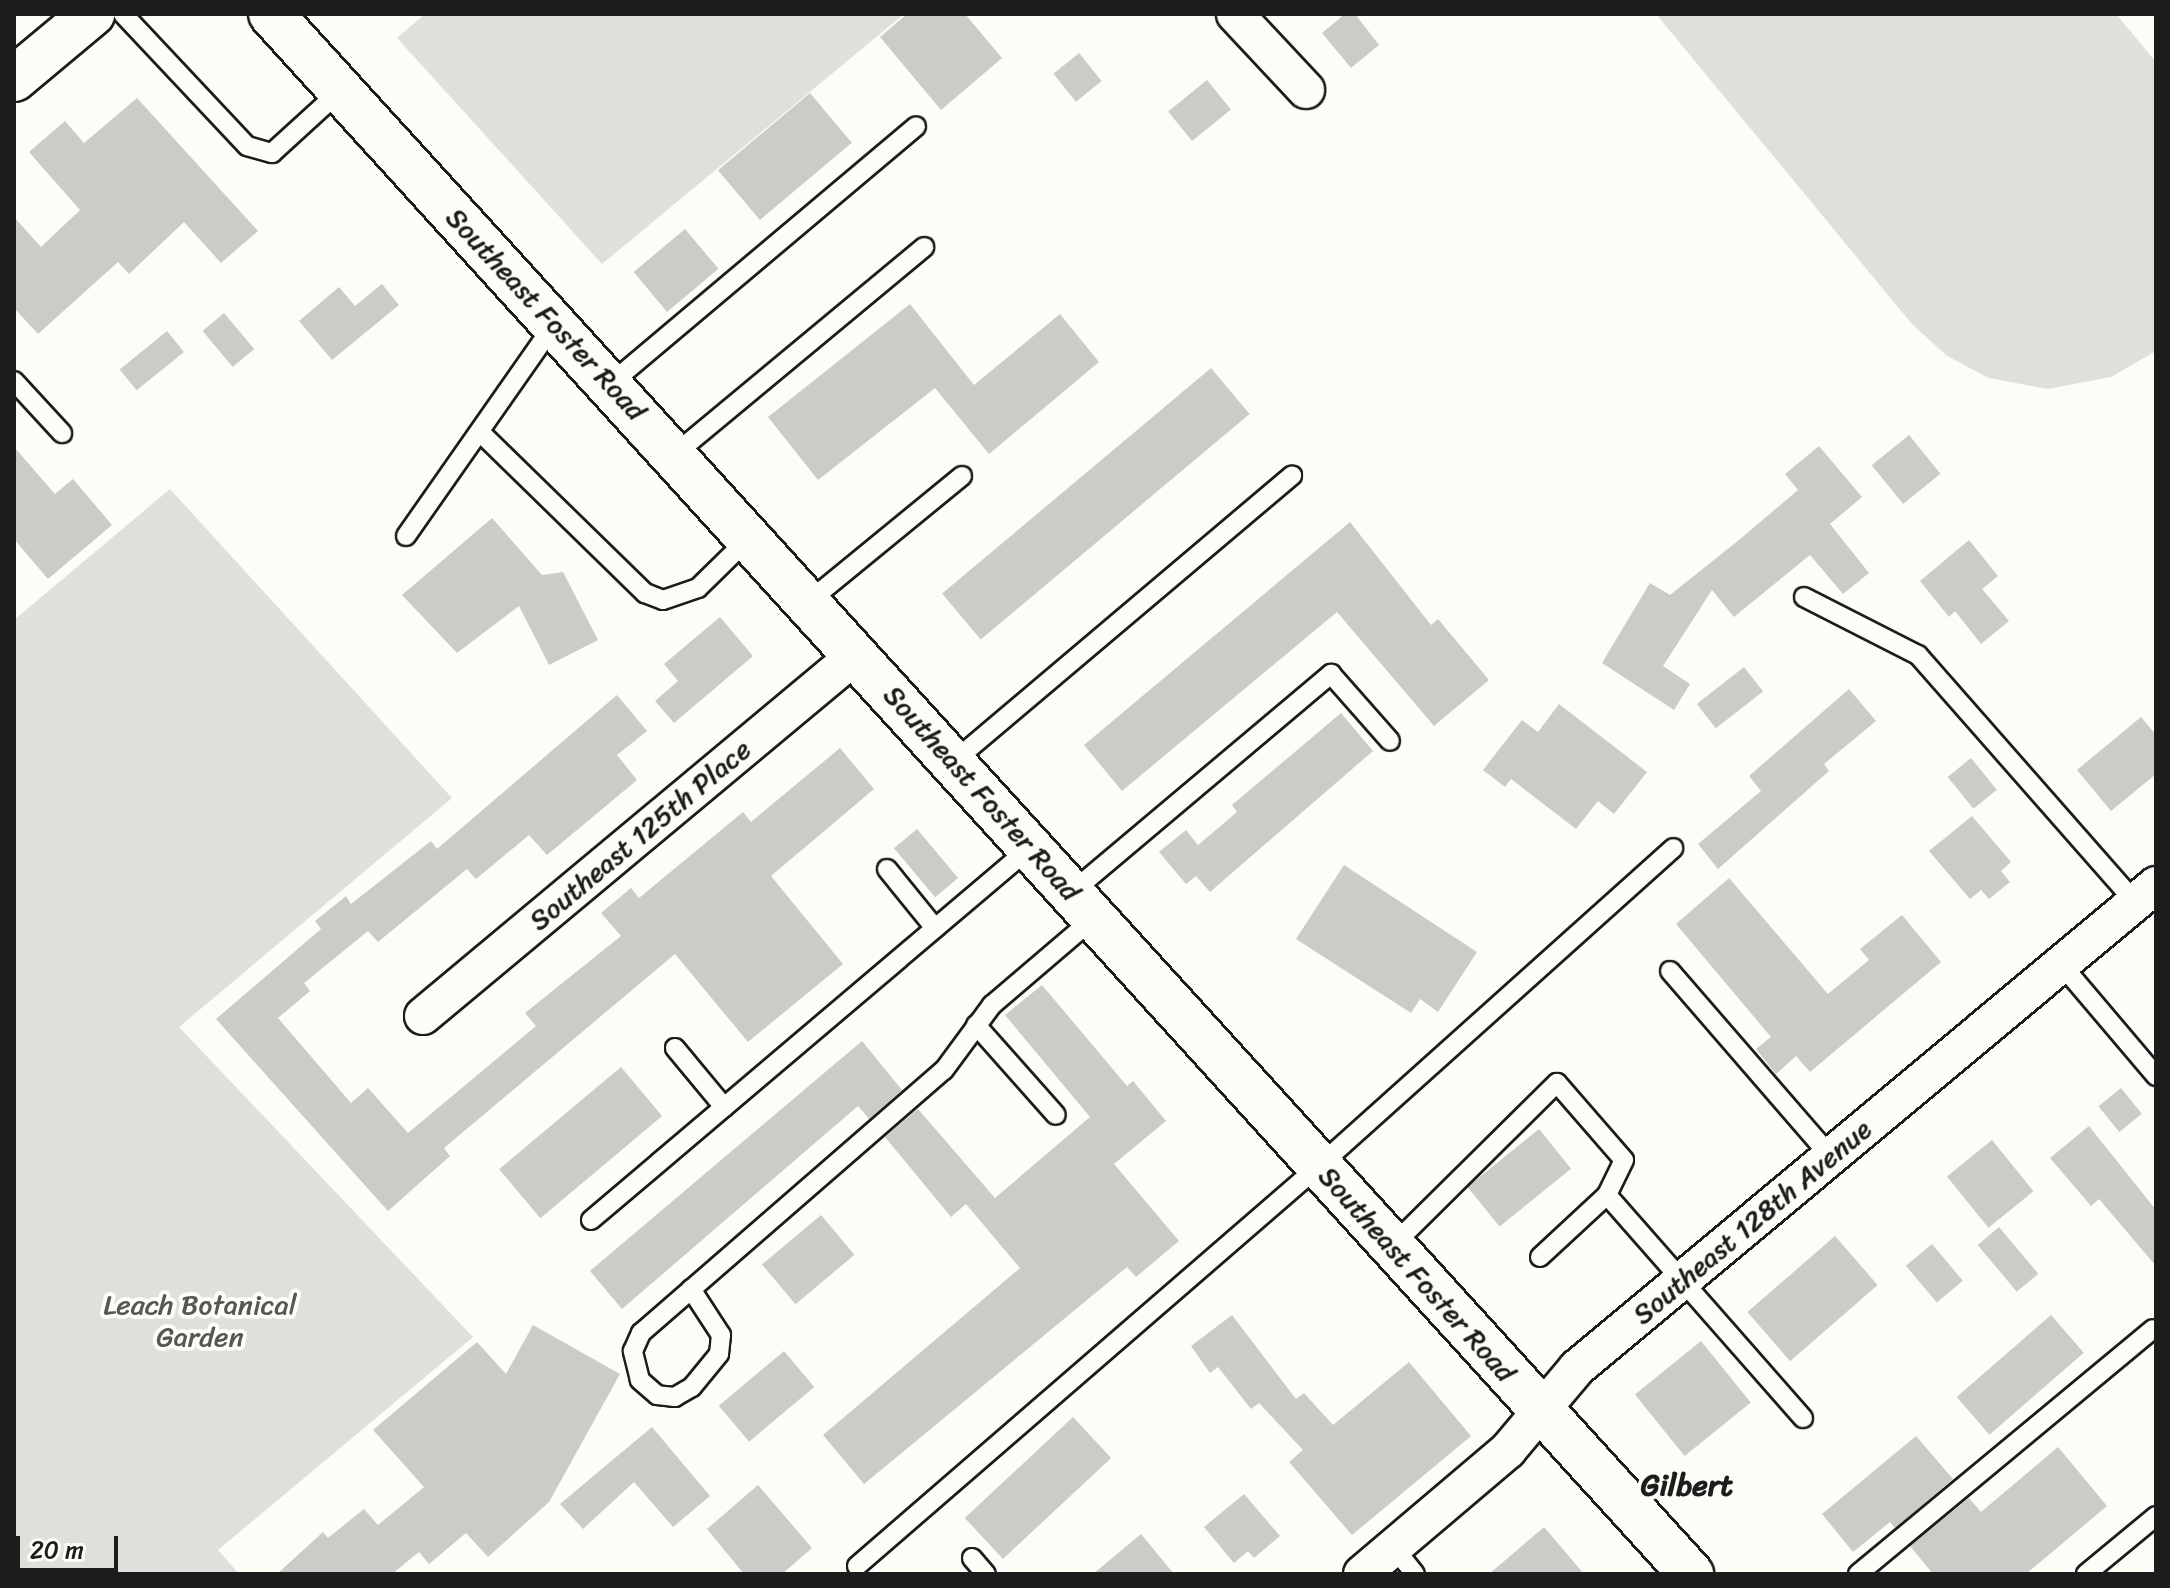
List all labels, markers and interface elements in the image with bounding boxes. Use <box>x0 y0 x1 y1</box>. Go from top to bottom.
street label: Southeast Foster Road <box>438 200 654 428</box>
street label: Southeast Foster Road <box>876 678 1088 908</box>
street label: Southeast 125th Place <box>522 732 758 938</box>
street label: Southeast 128th Avenue <box>1626 1112 1878 1332</box>
street label: Southeast Foster Road <box>1311 1159 1523 1389</box>
park label: Leach Botanical Garden <box>103 1288 297 1354</box>
district label: Gilbert <box>1641 1467 1733 1503</box>
scale bar <box>20 1520 122 1570</box>
text: 20 m <box>30 1529 84 1571</box>

